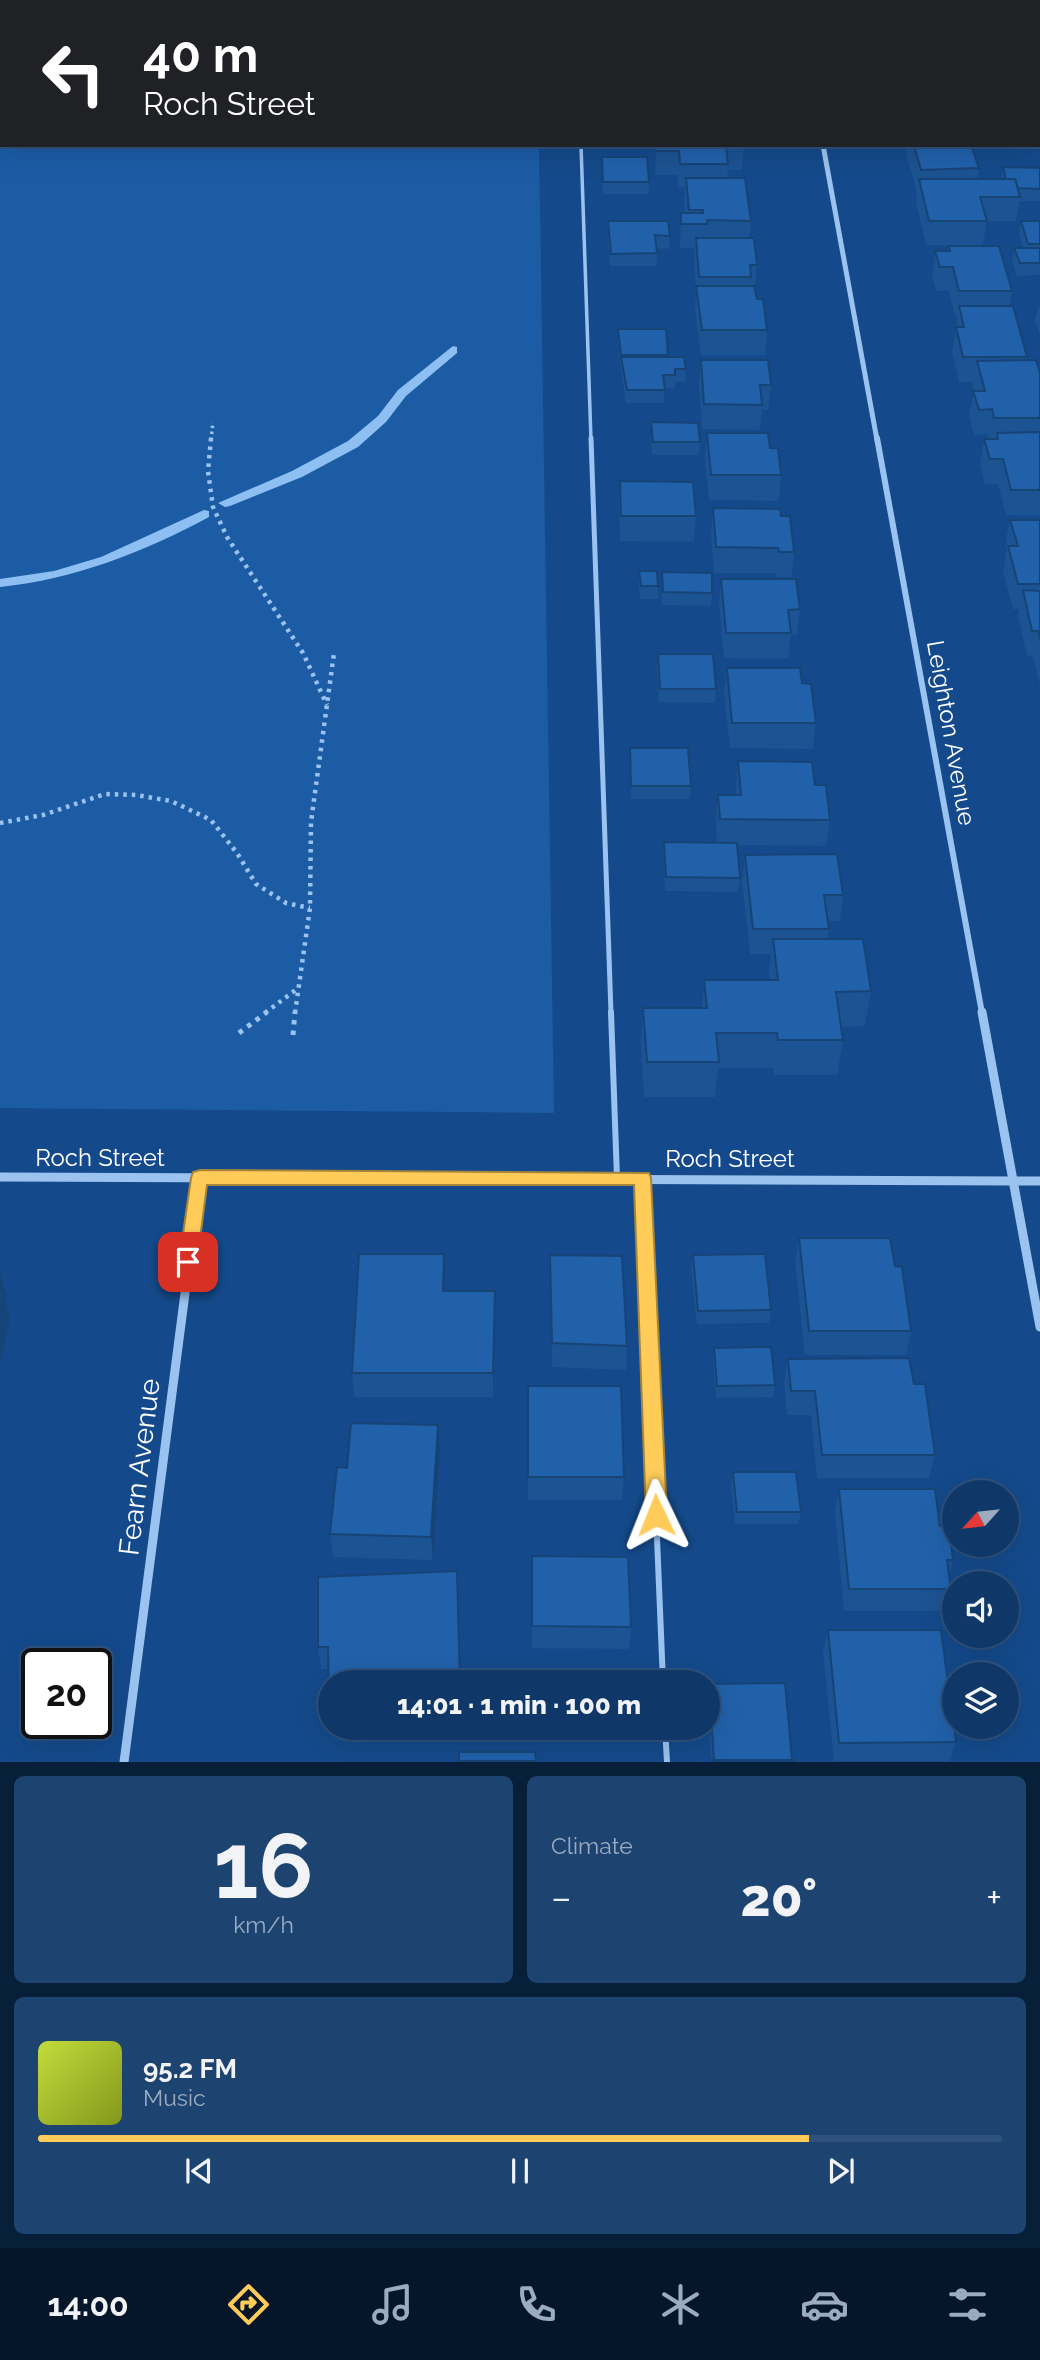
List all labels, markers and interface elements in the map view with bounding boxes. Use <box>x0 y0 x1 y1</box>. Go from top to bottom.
text: 40 m <box>143 26 258 83</box>
icon: left <box>28 28 119 119</box>
text: Roch Street <box>143 85 316 122</box>
street label: Leighton Avenue <box>921 638 982 828</box>
street label: Roch Street <box>35 1143 165 1172</box>
street label: Roch Street <box>665 1144 795 1173</box>
pin <box>158 1232 218 1292</box>
icon: arrive <box>169 1243 207 1281</box>
street label: Fearn Avenue <box>112 1377 167 1557</box>
position arrow <box>619 1478 693 1552</box>
north arrow <box>942 1480 1018 1558</box>
map controls <box>942 1480 1019 1739</box>
button: sound <box>942 1571 1019 1648</box>
speed limit sign: 20 <box>21 1648 112 1739</box>
button: layers <box>942 1662 1019 1739</box>
text: 14:01 · 1 min · 100 m <box>397 1690 641 1720</box>
text: 16 <box>213 1812 314 1919</box>
text: Climate <box>551 1832 633 1859</box>
text: 20° <box>741 1867 817 1928</box>
text: − <box>551 1875 571 1920</box>
text: + <box>986 1875 1002 1920</box>
text: km/h <box>233 1911 294 1938</box>
text: 95.2 FM <box>143 2054 237 2084</box>
text: Music <box>143 2084 206 2111</box>
icon: previous <box>180 2152 218 2190</box>
icon: pause <box>501 2152 539 2190</box>
icon: next <box>822 2152 860 2190</box>
icon: directions <box>224 2280 273 2329</box>
icon: music <box>368 2280 417 2329</box>
icon: phone <box>512 2280 561 2329</box>
icon: climate <box>656 2280 705 2329</box>
icon: car <box>800 2280 849 2329</box>
icon: filters <box>943 2280 992 2329</box>
text: 14:00 <box>47 2286 129 2323</box>

